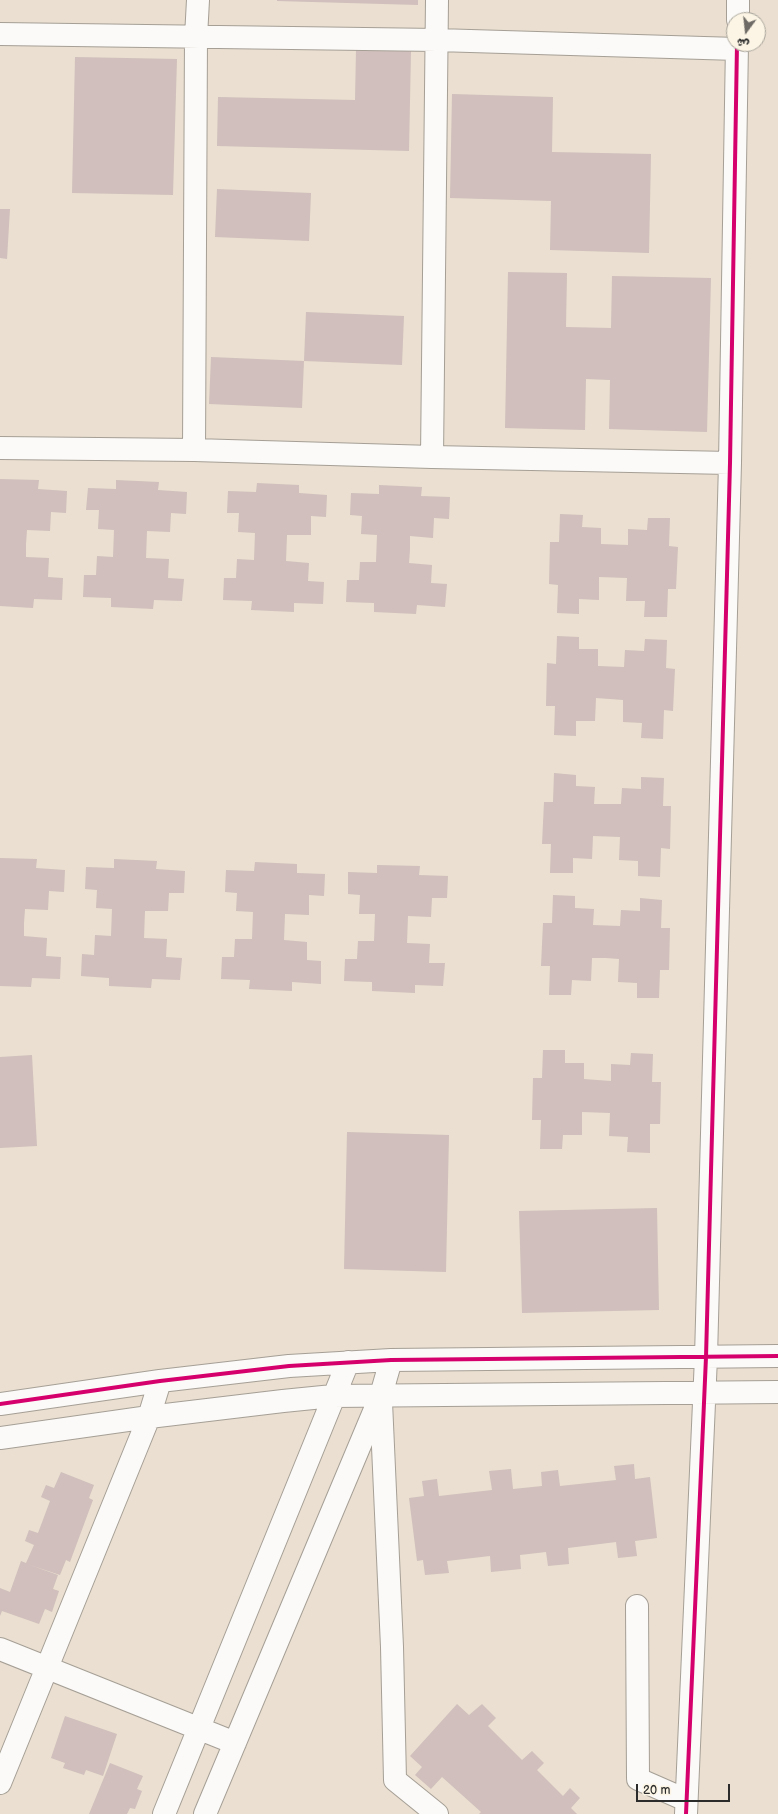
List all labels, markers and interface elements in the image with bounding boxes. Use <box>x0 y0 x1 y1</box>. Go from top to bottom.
north arrow <box>726 12 766 52</box>
text: ش <box>736 35 751 51</box>
scale bar <box>638 1776 732 1802</box>
text: 20 m <box>643 1783 670 1798</box>

